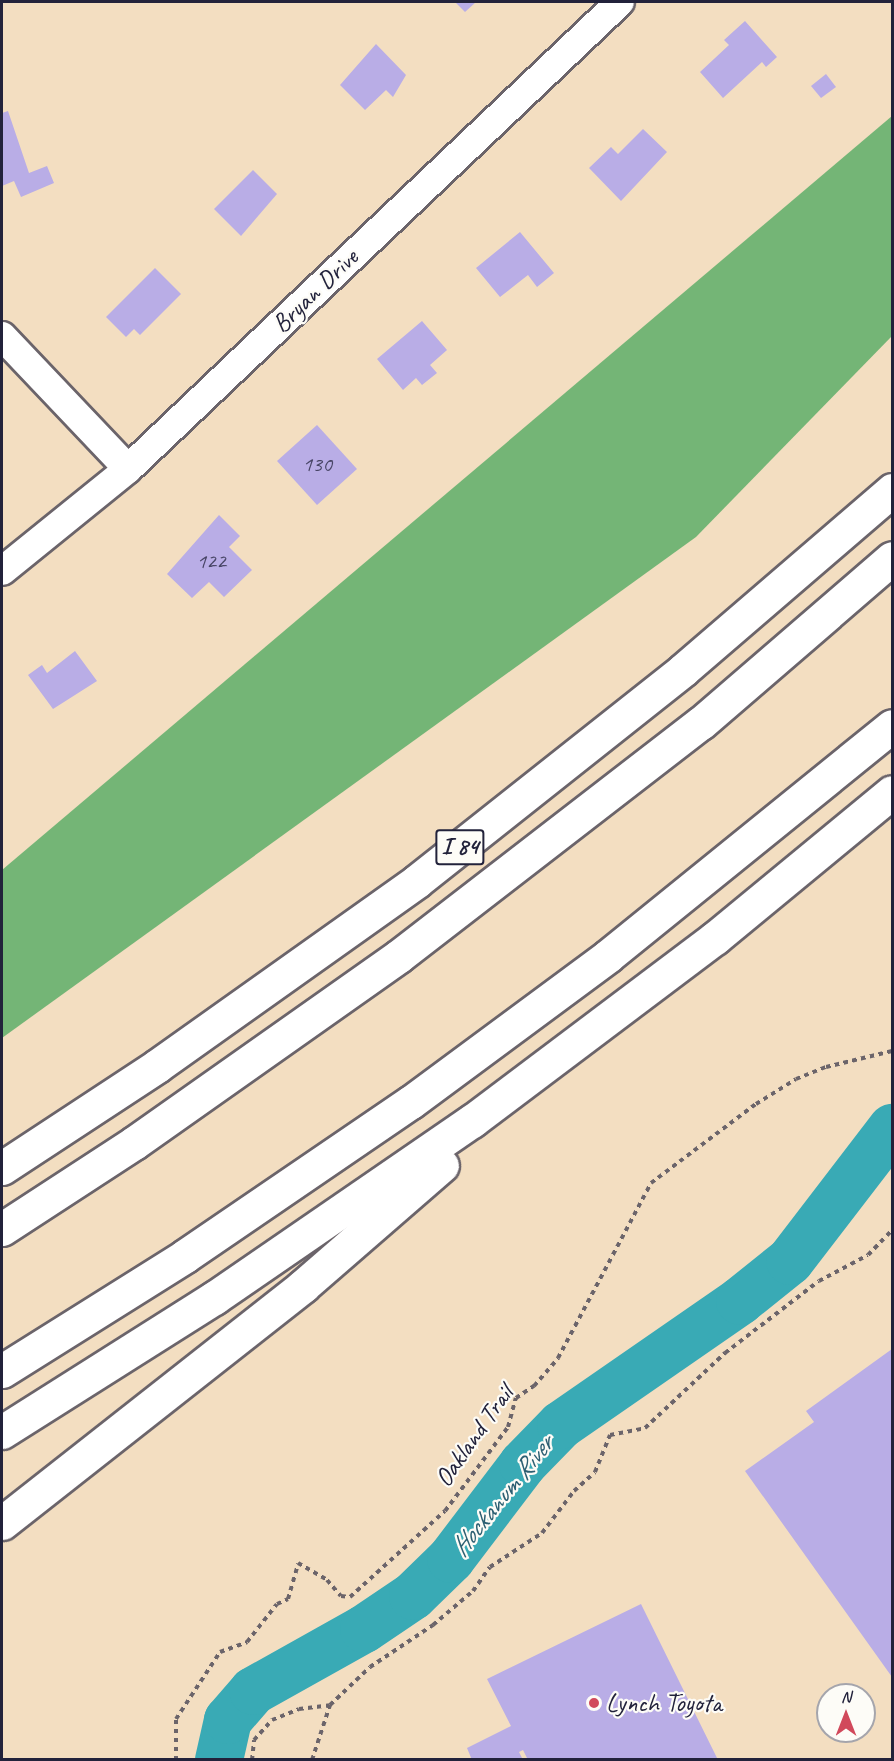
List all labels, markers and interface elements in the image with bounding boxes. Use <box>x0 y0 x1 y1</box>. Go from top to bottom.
street label: Bryan Drive <box>265 242 365 340</box>
house number: 130 <box>302 452 332 478</box>
house number: 122 <box>196 549 226 575</box>
road number: I 84 <box>434 826 486 868</box>
street label: Oakland Trail <box>428 1379 520 1493</box>
water label: Hockanum River <box>443 1429 561 1563</box>
north arrow <box>816 1683 876 1743</box>
place label: Lynch Toyota <box>606 1687 721 1719</box>
text: N <box>841 1687 851 1707</box>
marker: Lynch Toyota <box>587 1696 601 1710</box>

